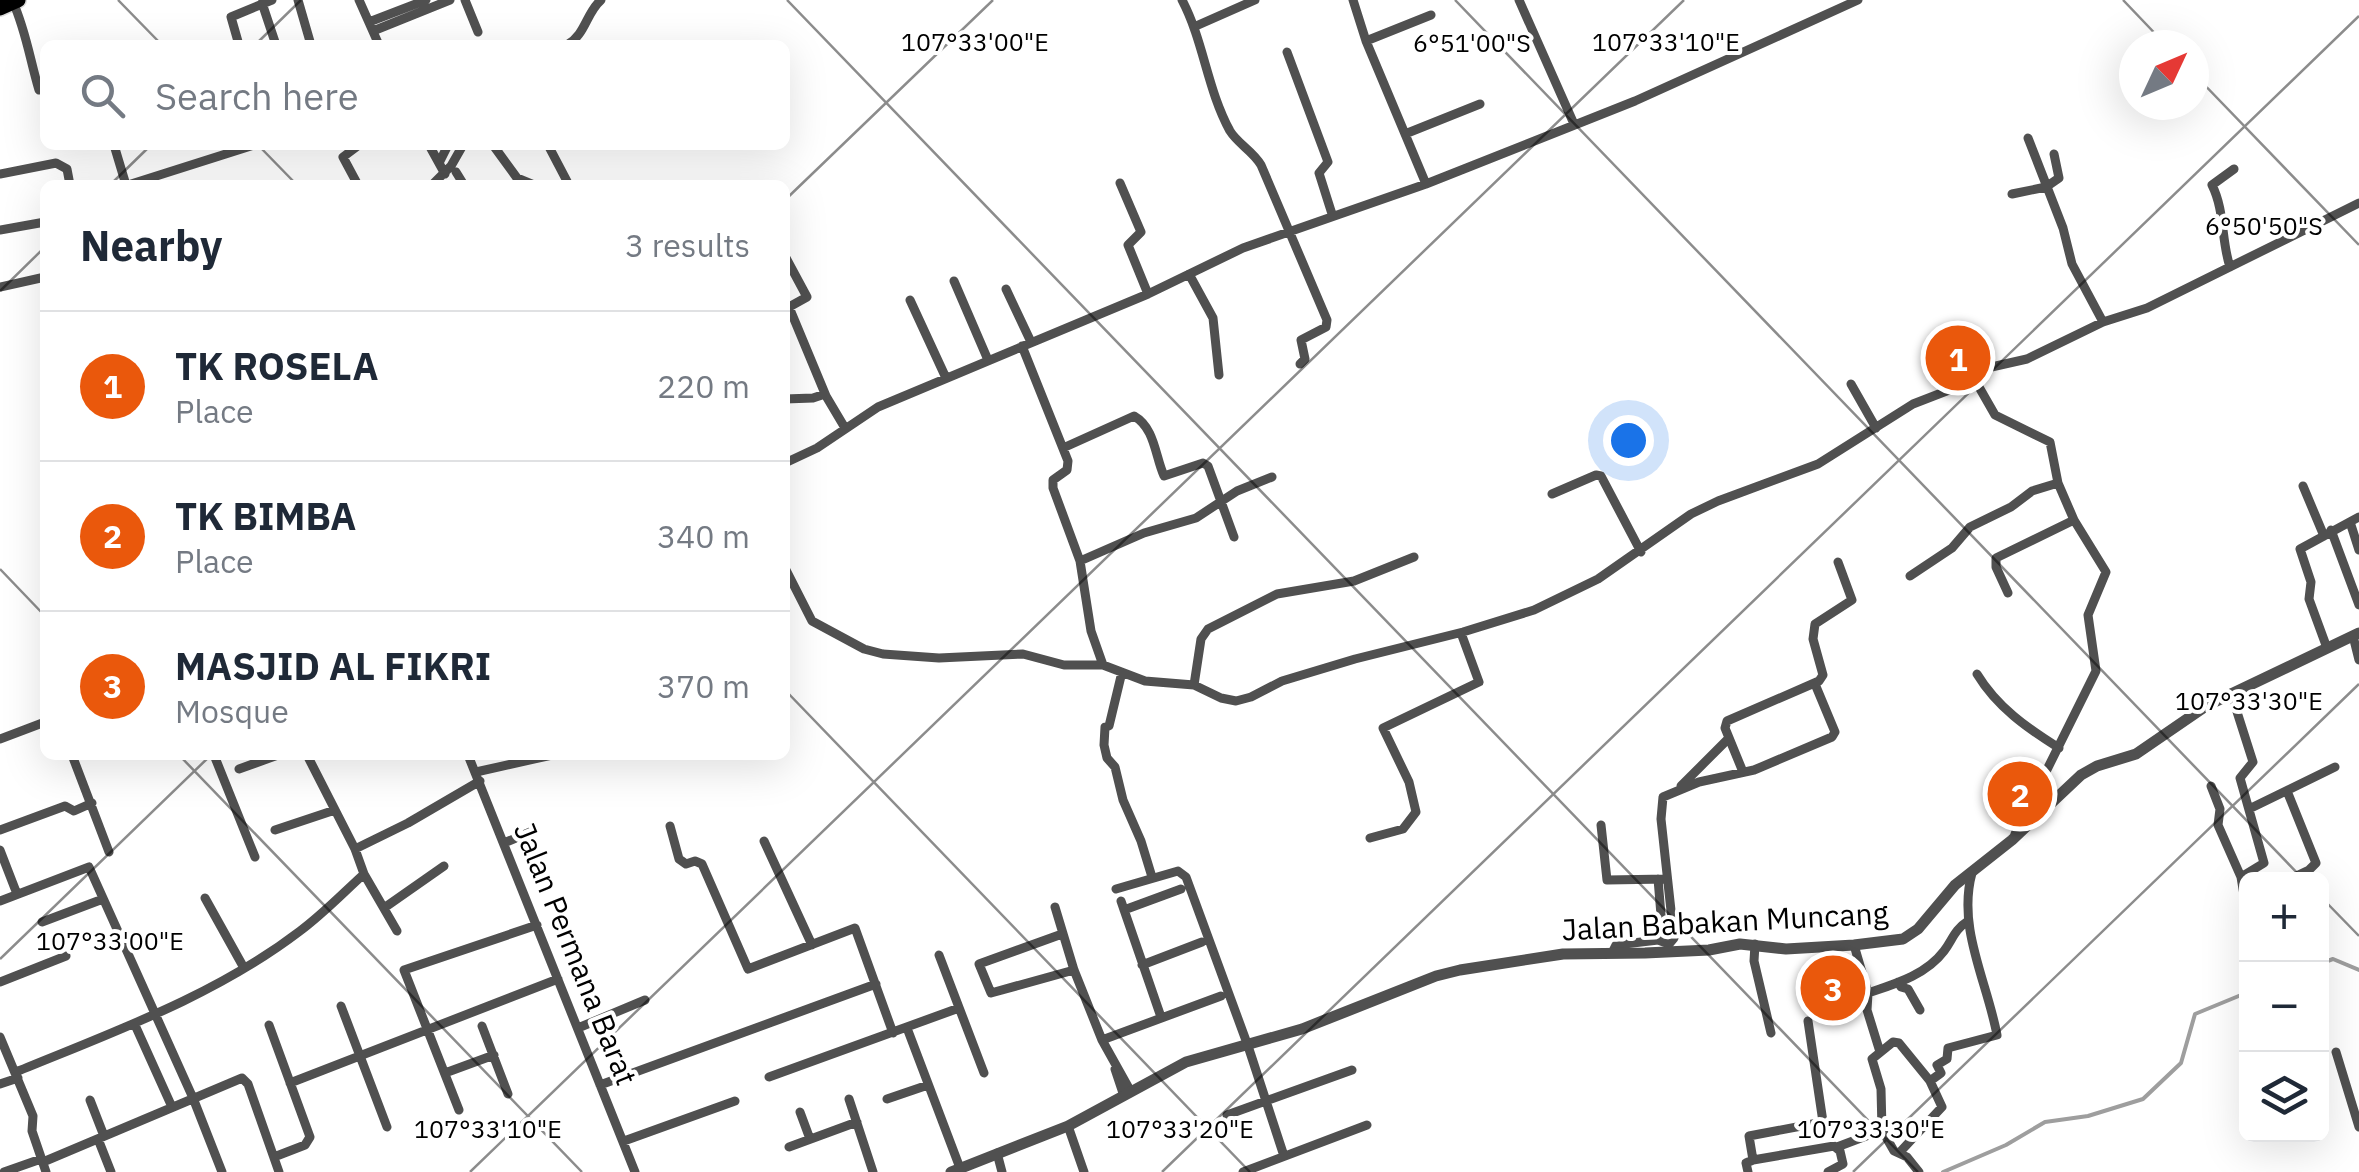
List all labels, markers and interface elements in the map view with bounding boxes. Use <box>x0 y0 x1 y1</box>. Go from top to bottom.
text: 107°33'00"E <box>901 25 1049 58</box>
text: 107°33'10"E <box>1592 25 1740 58</box>
text: 6°51'00"S <box>1413 26 1531 59</box>
north arrow <box>2119 30 2209 120</box>
search box <box>40 40 790 150</box>
icon: search <box>75 68 130 123</box>
text: Search here <box>155 71 359 120</box>
text: 6°50'50"S <box>2205 209 2323 242</box>
text: Nearby <box>80 218 222 273</box>
text: 3 results <box>625 224 750 266</box>
pin: 1 <box>1926 320 1990 396</box>
text: TK ROSELA <box>175 341 378 390</box>
text: 1 <box>103 365 122 407</box>
text: 220 m <box>657 365 750 407</box>
text: Place <box>175 390 254 432</box>
your location <box>1603 415 1654 466</box>
text: TK BIMBA <box>175 491 356 540</box>
text: 2 <box>103 515 122 557</box>
text: 340 m <box>657 515 750 557</box>
text: Place <box>175 540 254 582</box>
text: MASJID AL FIKRI <box>175 641 491 690</box>
text: 3 <box>103 665 122 707</box>
text: 370 m <box>657 665 750 707</box>
text: 107°33'30"E <box>2175 684 2323 717</box>
text: Mosque <box>175 690 289 732</box>
pin: 2 <box>1988 756 2052 832</box>
street label: Jalan Permana Barat <box>506 816 647 1091</box>
map controls <box>2239 872 2329 1142</box>
button: + <box>2239 872 2329 962</box>
street label: Jalan Babakan Muncang <box>1561 892 1889 949</box>
text: 107°33'00"E <box>36 924 184 957</box>
pin: 3 <box>1800 950 1866 1026</box>
button: − <box>2239 962 2329 1052</box>
button: layers <box>2239 1052 2329 1142</box>
text: 107°33'10"E <box>414 1112 562 1145</box>
text: 107°33'20"E <box>1106 1112 1254 1145</box>
text: 107°33'30"E <box>1797 1112 1945 1145</box>

